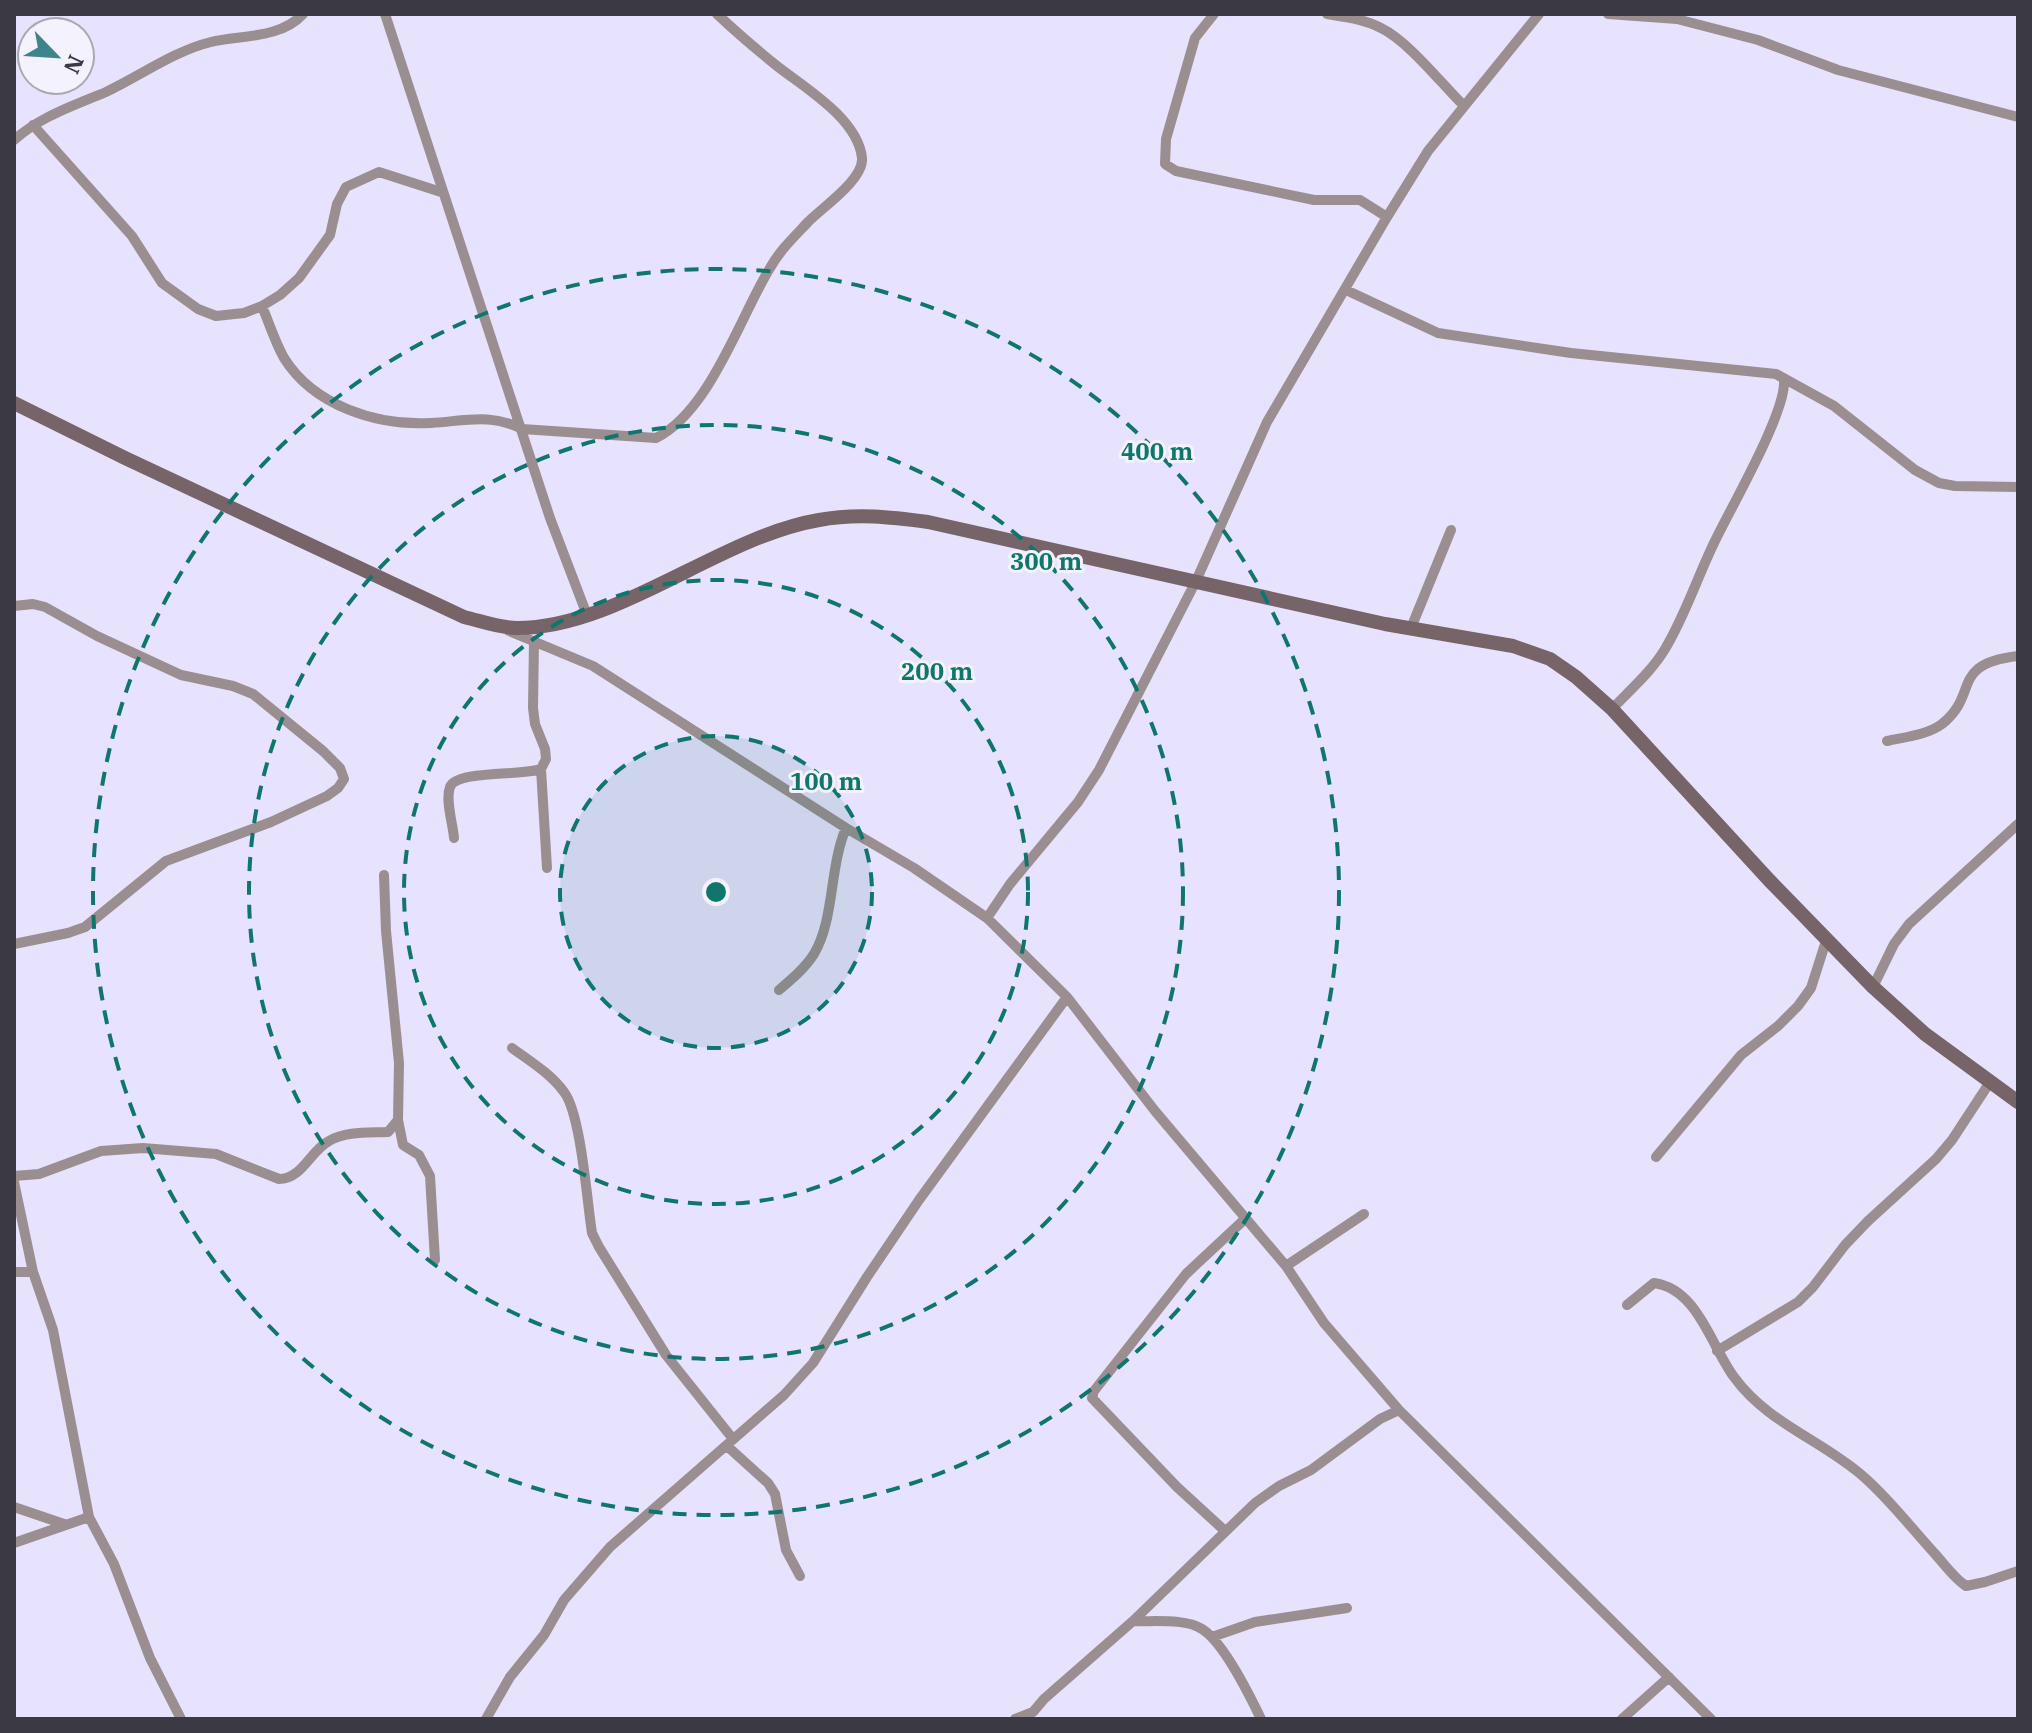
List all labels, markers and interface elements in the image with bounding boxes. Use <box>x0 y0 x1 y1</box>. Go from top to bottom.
north arrow <box>16 16 96 96</box>
text: N <box>58 51 91 79</box>
text: 400 m <box>1121 435 1193 467</box>
text: 300 m <box>1010 545 1082 577</box>
text: 200 m <box>901 655 973 687</box>
text: 100 m <box>790 765 862 797</box>
centre of rings <box>702 878 730 906</box>

